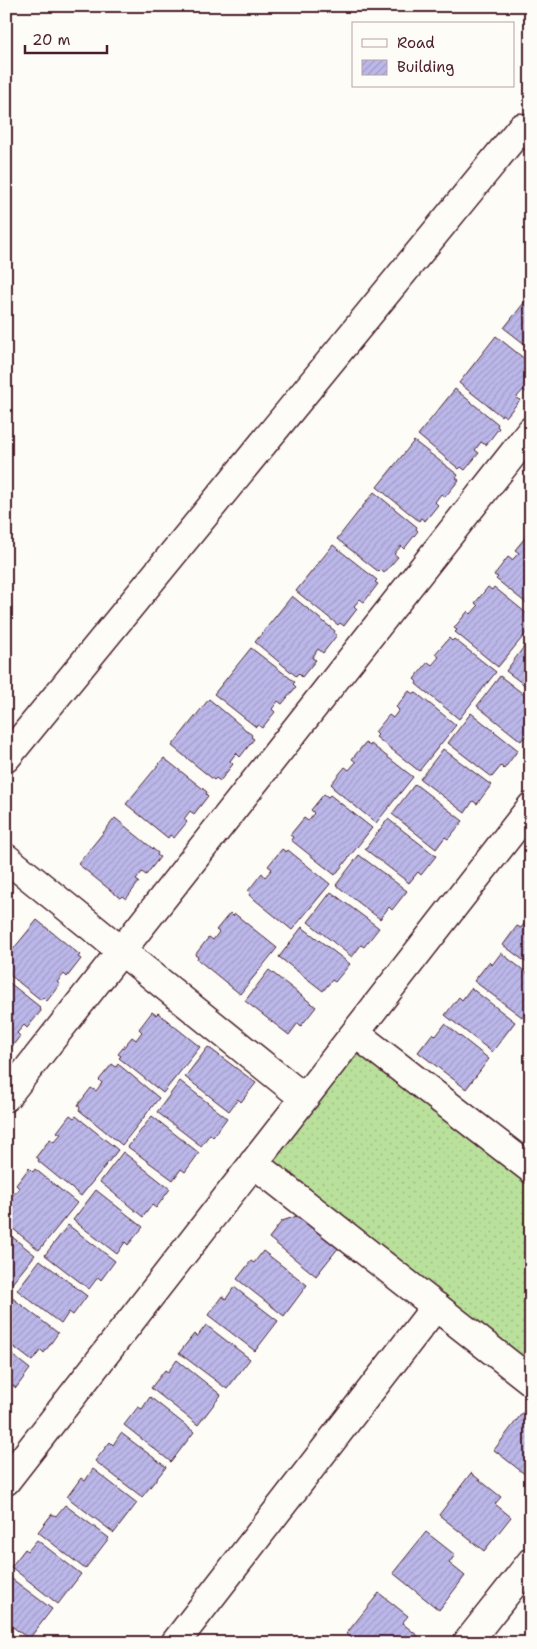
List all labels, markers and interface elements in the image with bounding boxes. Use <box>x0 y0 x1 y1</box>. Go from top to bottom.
scale bar <box>25 22 108 54</box>
legend <box>352 22 514 88</box>
text: 20 m <box>32 30 71 50</box>
text: Road <box>397 33 435 53</box>
text: Building <box>397 57 454 77</box>

